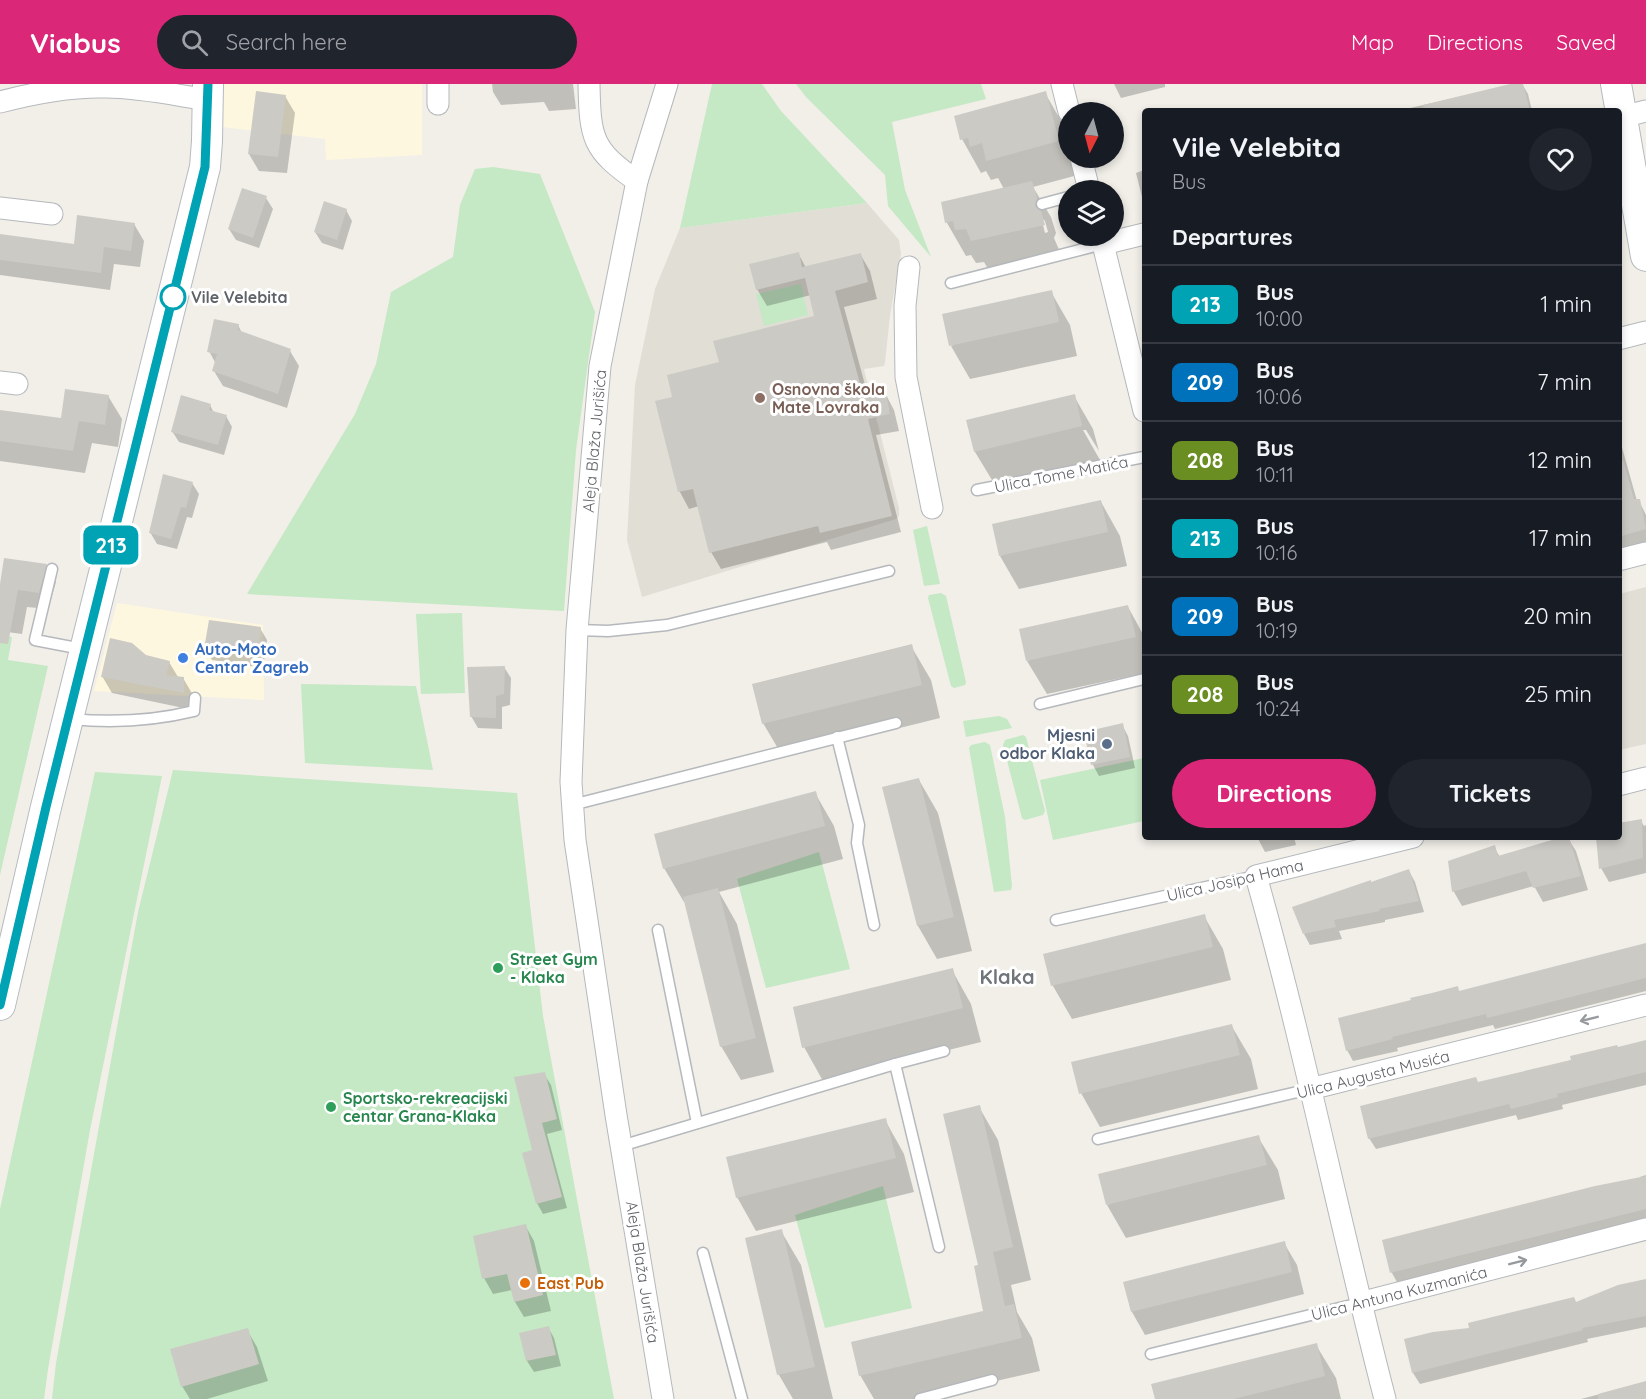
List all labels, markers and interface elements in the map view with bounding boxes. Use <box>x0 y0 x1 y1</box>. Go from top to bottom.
search box <box>157 15 577 69</box>
text: Viabus <box>30 25 121 60</box>
icon: search <box>178 26 211 59</box>
text: Search here <box>226 28 347 56</box>
text: Map <box>1351 29 1394 55</box>
text: Directions <box>1427 29 1523 55</box>
text: Saved <box>1556 29 1616 55</box>
north arrow <box>1058 102 1124 168</box>
map controls <box>1058 102 1124 246</box>
button: heart <box>1529 128 1592 191</box>
text: Vile Velebita <box>1172 129 1341 164</box>
text: Bus <box>1172 169 1206 194</box>
button: layers <box>1058 180 1124 246</box>
text: Departures <box>1172 223 1293 251</box>
text: Bus <box>1256 278 1294 306</box>
marker: Vile Velebita <box>160 284 186 310</box>
place label: Vile Velebita <box>191 287 288 307</box>
text: 1 min <box>1540 290 1592 318</box>
text: 213 <box>1189 291 1221 317</box>
text: 10:00 <box>1256 306 1303 331</box>
text: Bus <box>1256 356 1294 384</box>
text: 7 min <box>1537 368 1592 396</box>
street label: Aleja Blaža Jurišića <box>578 369 610 513</box>
text: 209 <box>1187 369 1223 395</box>
place label: Osnovna škola Mate Lovraka <box>772 379 885 417</box>
text: 10:06 <box>1256 384 1302 409</box>
marker: Osnovna škola Mate Lovraka <box>753 391 767 405</box>
text: Bus <box>1256 434 1294 462</box>
text: 12 min <box>1528 446 1592 474</box>
text: 208 <box>1187 447 1223 473</box>
street label: Ulica Tome Matića <box>992 451 1130 497</box>
text: 10:11 <box>1256 462 1294 487</box>
text: Bus <box>1256 512 1294 540</box>
text: 17 min <box>1529 524 1592 552</box>
text: 213 <box>1189 525 1221 551</box>
line badge: 213 <box>76 526 146 564</box>
text: 213 <box>95 532 127 558</box>
text: 10:16 <box>1256 540 1297 565</box>
text: Bus <box>1256 590 1294 618</box>
text: 20 min <box>1523 602 1592 630</box>
text: 209 <box>1187 603 1223 629</box>
text: 10:19 <box>1256 618 1298 643</box>
place label: Auto-Moto Centar Zagreb <box>195 639 309 677</box>
marker: Auto-Moto Centar Zagreb <box>176 651 190 665</box>
text: Bus <box>1256 668 1294 696</box>
text: 25 min <box>1524 680 1592 708</box>
text: 208 <box>1187 681 1223 707</box>
text: 10:24 <box>1256 696 1300 721</box>
place label: Mjesni odbor Klaka <box>1000 725 1095 763</box>
marker: Mjesni odbor Klaka <box>1100 737 1114 751</box>
button: Directions <box>1172 759 1376 828</box>
button: Tickets <box>1388 759 1592 828</box>
street label: Ulica Josipa Hama <box>1165 855 1305 905</box>
place label: Street Gym - Klaka <box>510 949 598 987</box>
marker: Street Gym - Klaka <box>491 961 505 975</box>
district label: Klaka <box>980 964 1034 989</box>
one-way arrow <box>1580 1014 1599 1026</box>
street label: Ulica Augusta Musića <box>1294 1045 1452 1103</box>
place label: Sportsko-rekreacijski centar Grana-Klaka <box>343 1088 508 1126</box>
marker: Sportsko-rekreacijski centar Grana-Klaka <box>324 1100 338 1114</box>
street label: Aleja Blaža Jurišića <box>622 1200 664 1344</box>
one-way arrow <box>1509 1256 1528 1268</box>
street label: Ulica Antuna Kuzmanića <box>1309 1261 1489 1325</box>
place label: East Pub <box>537 1273 604 1293</box>
marker: East Pub <box>518 1276 532 1290</box>

